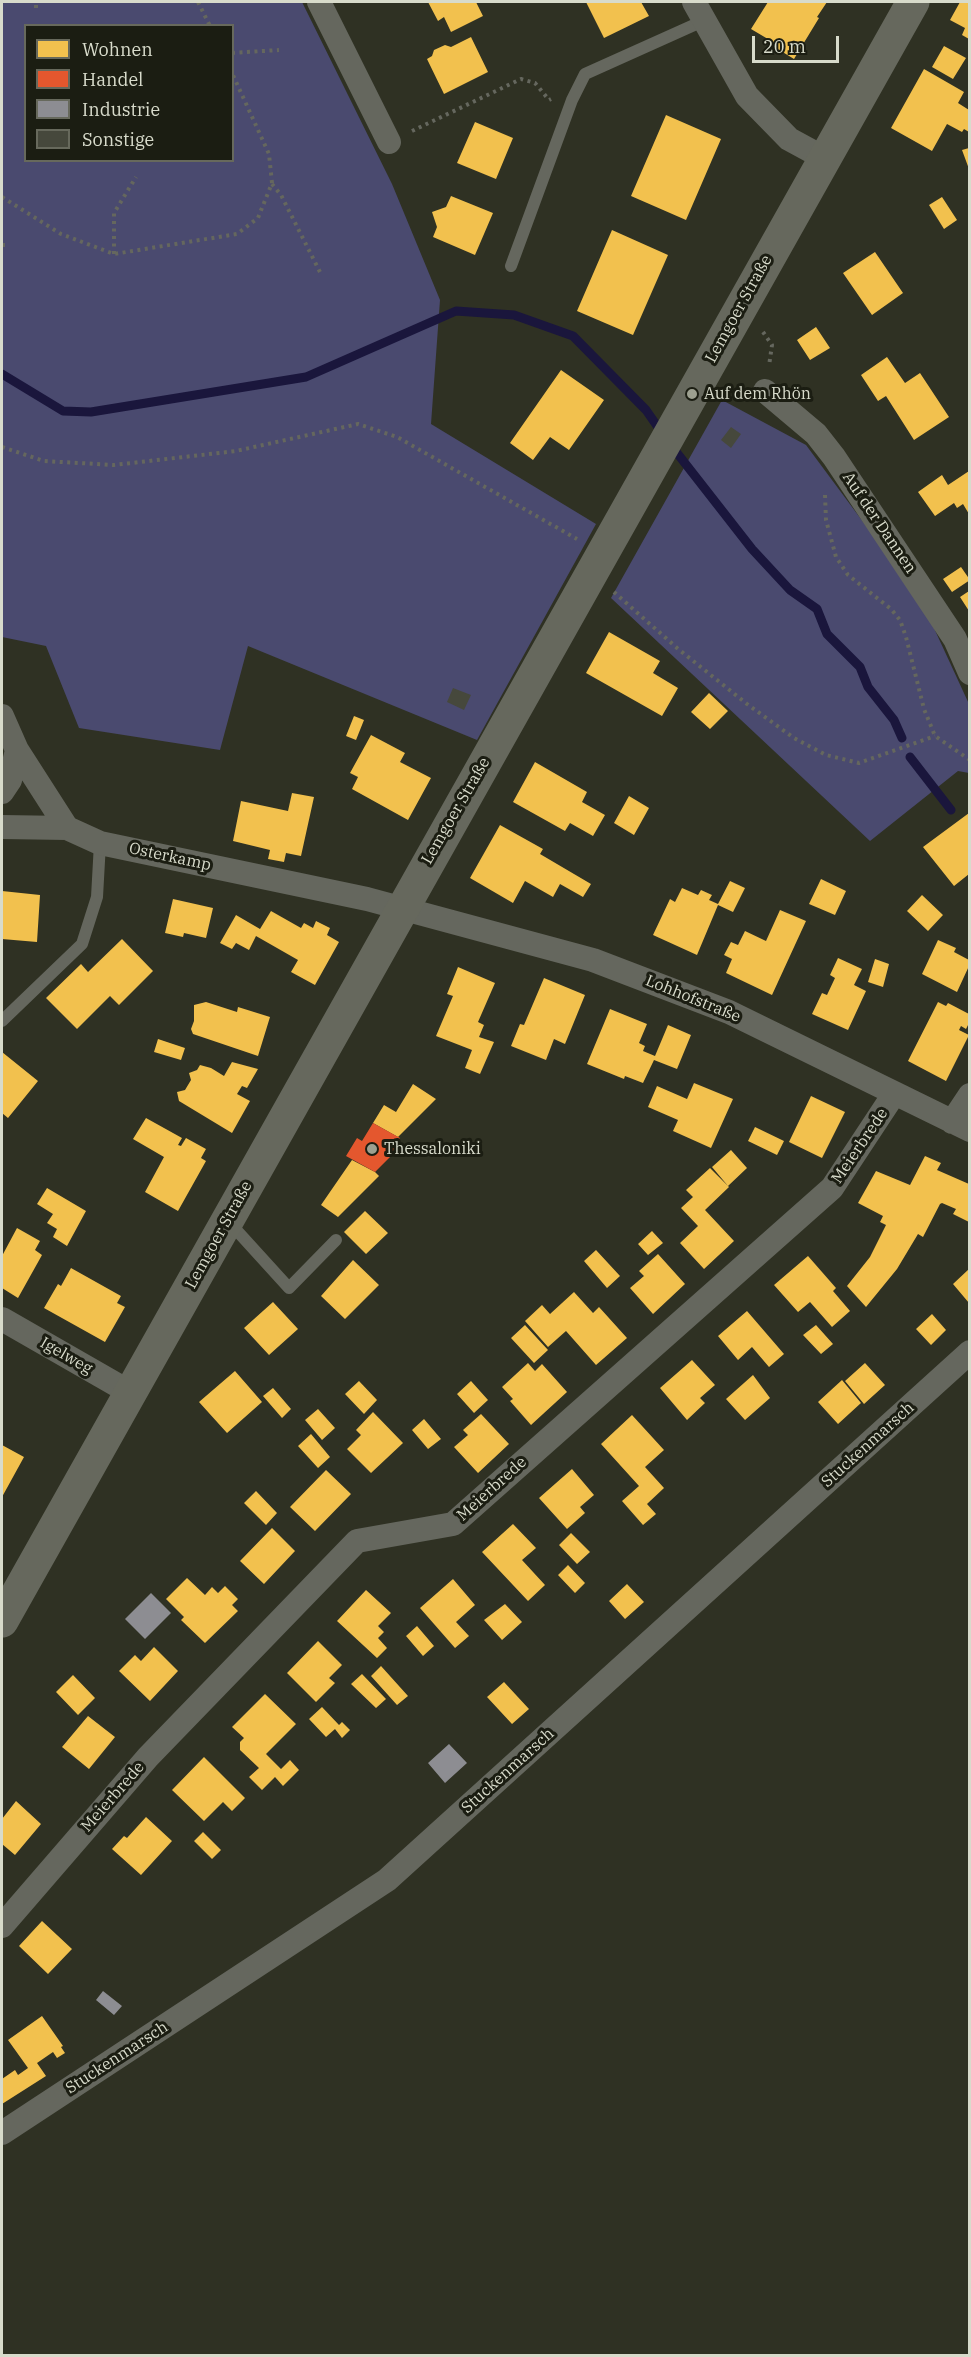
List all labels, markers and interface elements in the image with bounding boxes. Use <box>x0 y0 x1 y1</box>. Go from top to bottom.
legend <box>24 24 234 162</box>
scale bar <box>755 24 842 62</box>
text: 20 m <box>763 35 806 58</box>
text: Wohnen <box>82 38 153 61</box>
text: Handel <box>82 68 144 91</box>
text: Industrie <box>82 98 160 121</box>
text: Sonstige <box>82 128 154 151</box>
street label: Lemgoer Straße <box>701 252 777 366</box>
place label: Auf dem Rhön <box>704 384 811 404</box>
marker: Auf dem Rhön <box>685 387 699 401</box>
street label: Auf der Dannen <box>838 469 920 577</box>
street label: Lemgoer Straße <box>418 754 494 868</box>
street label: Osterkamp <box>127 839 213 875</box>
street label: Lohhofstraße <box>643 971 743 1027</box>
street label: Meierbrede <box>828 1105 892 1187</box>
place label: Thessaloniki <box>384 1139 481 1159</box>
marker: Thessaloniki <box>365 1142 379 1156</box>
street label: Lemgoer Straße <box>181 1178 257 1292</box>
street label: Igelweg <box>36 1333 96 1379</box>
street label: Stuckenmarsch <box>818 1398 918 1492</box>
street label: Meierbrede <box>453 1453 531 1525</box>
street label: Stuckenmarsch <box>458 1724 558 1818</box>
street label: Meierbrede <box>77 1758 149 1836</box>
street label: Stuckenmarsch <box>62 2018 172 2098</box>

